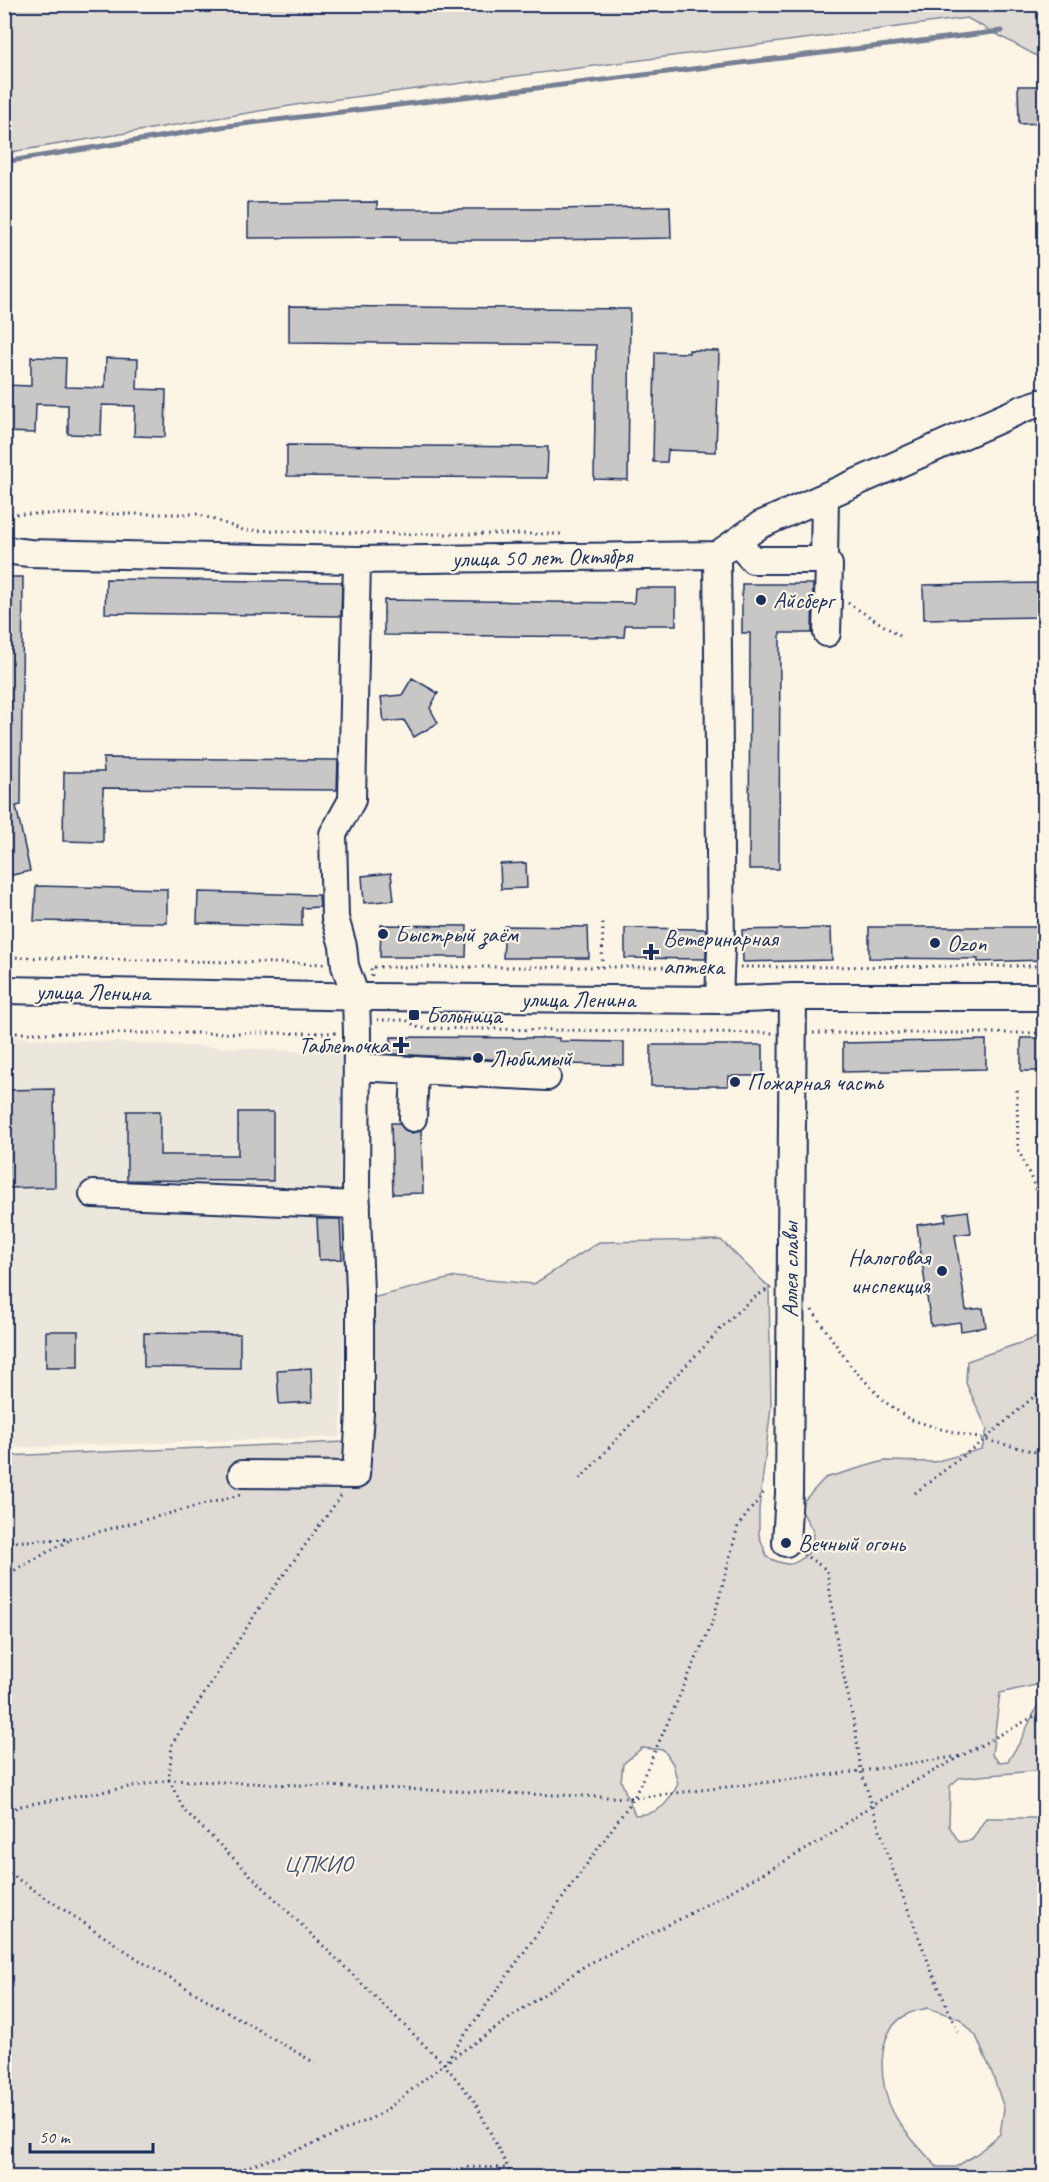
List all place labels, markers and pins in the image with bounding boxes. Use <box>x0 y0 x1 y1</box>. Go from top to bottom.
place label: Айсберг <box>773 585 837 615</box>
marker: Айсберг <box>754 593 768 607</box>
place label: Быстрый заём <box>395 919 519 950</box>
place label: Ветеринарная аптека <box>663 923 779 981</box>
marker: Быстрый заём <box>376 927 390 941</box>
place label: Ozon <box>947 928 987 958</box>
marker: Ozon <box>928 936 942 950</box>
marker: Ветеринарная аптека <box>644 945 658 959</box>
place label: Больница <box>426 1000 504 1030</box>
marker: Больница <box>407 1008 421 1022</box>
place label: Таблеточка <box>298 1030 390 1060</box>
marker: Таблеточка <box>394 1038 408 1052</box>
place label: Любимый <box>490 1043 574 1073</box>
marker: Любимый <box>471 1051 485 1065</box>
place label: Пожарная часть <box>747 1067 884 1097</box>
marker: Пожарная часть <box>728 1075 742 1089</box>
place label: Налоговая инспекция <box>848 1242 932 1300</box>
marker: Налоговая инспекция <box>935 1264 949 1278</box>
place label: Вечный огонь <box>798 1528 906 1558</box>
marker: Вечный огонь <box>779 1536 793 1550</box>

